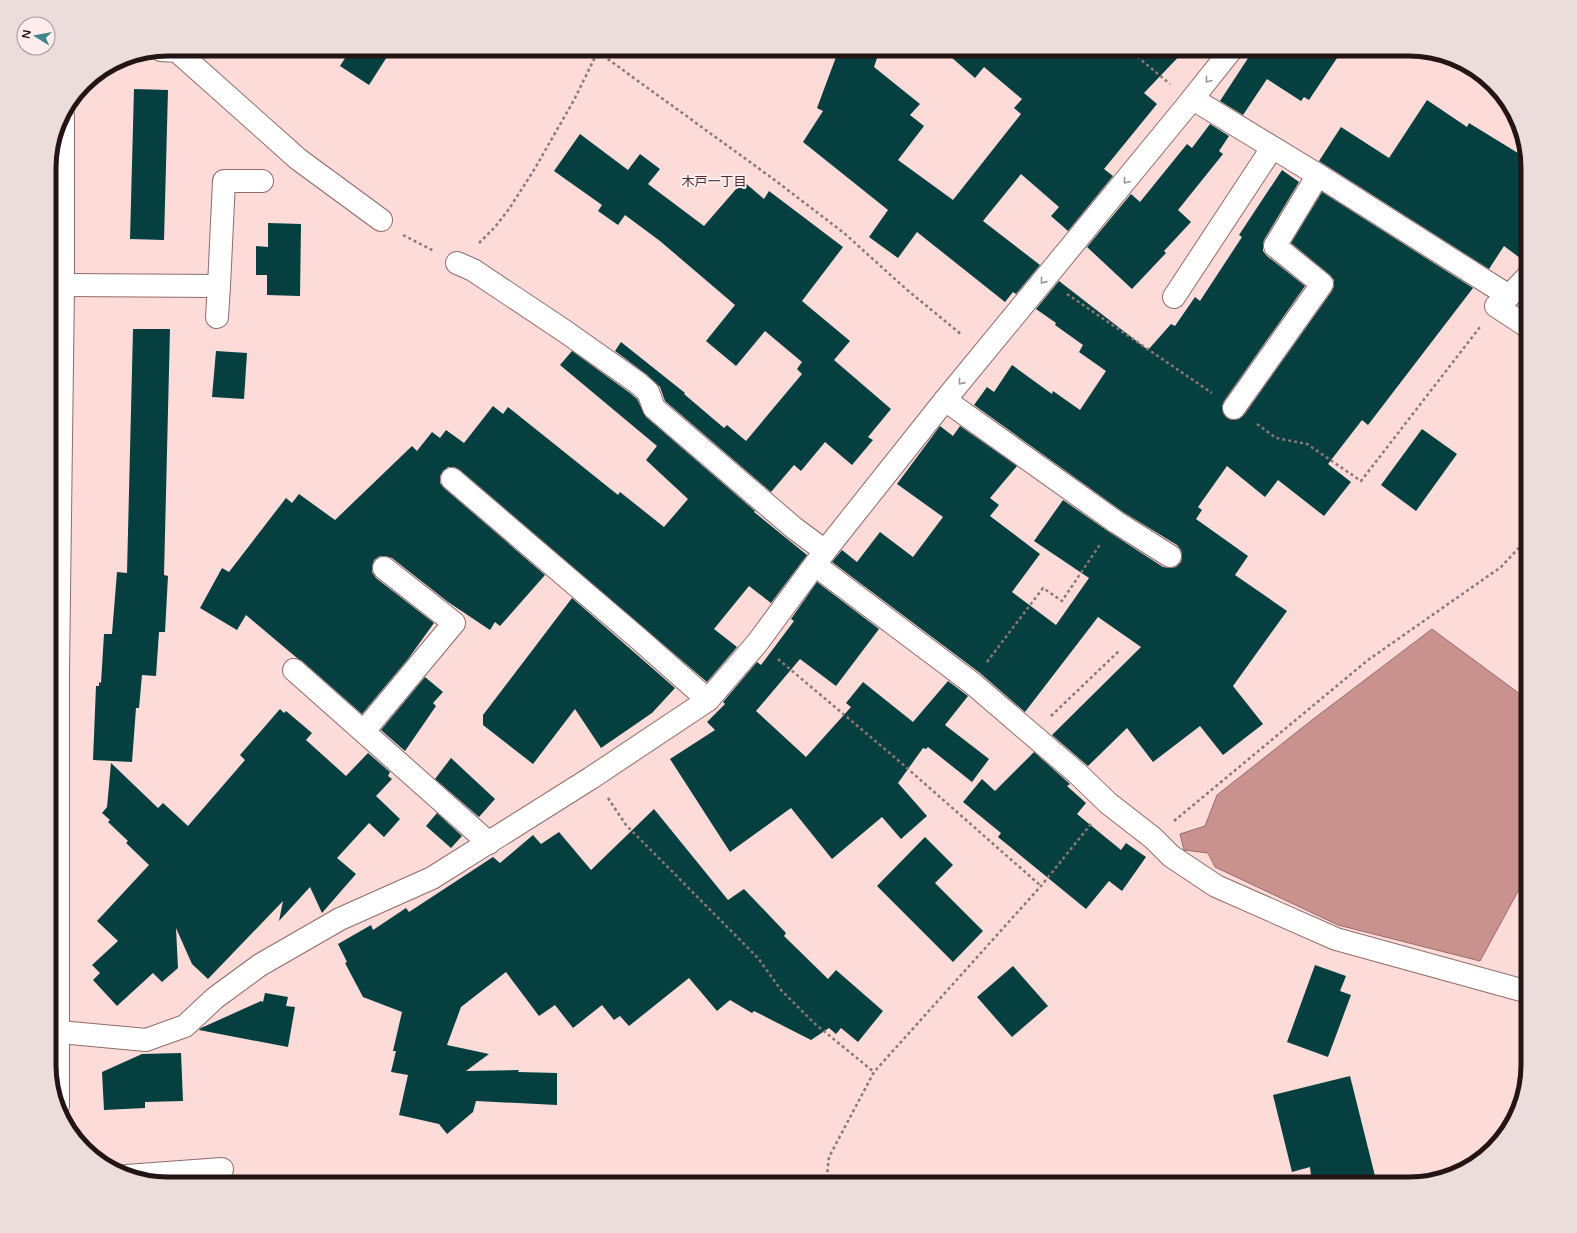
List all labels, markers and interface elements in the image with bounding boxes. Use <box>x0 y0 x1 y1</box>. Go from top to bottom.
north arrow <box>16 16 56 56</box>
text: N <box>19 29 34 40</box>
one-way arrow <box>1206 75 1213 82</box>
district label: 木戸一丁目 <box>681 174 747 190</box>
one-way arrow <box>1124 176 1131 183</box>
one-way arrow <box>1041 276 1048 283</box>
one-way arrow <box>959 377 966 384</box>

